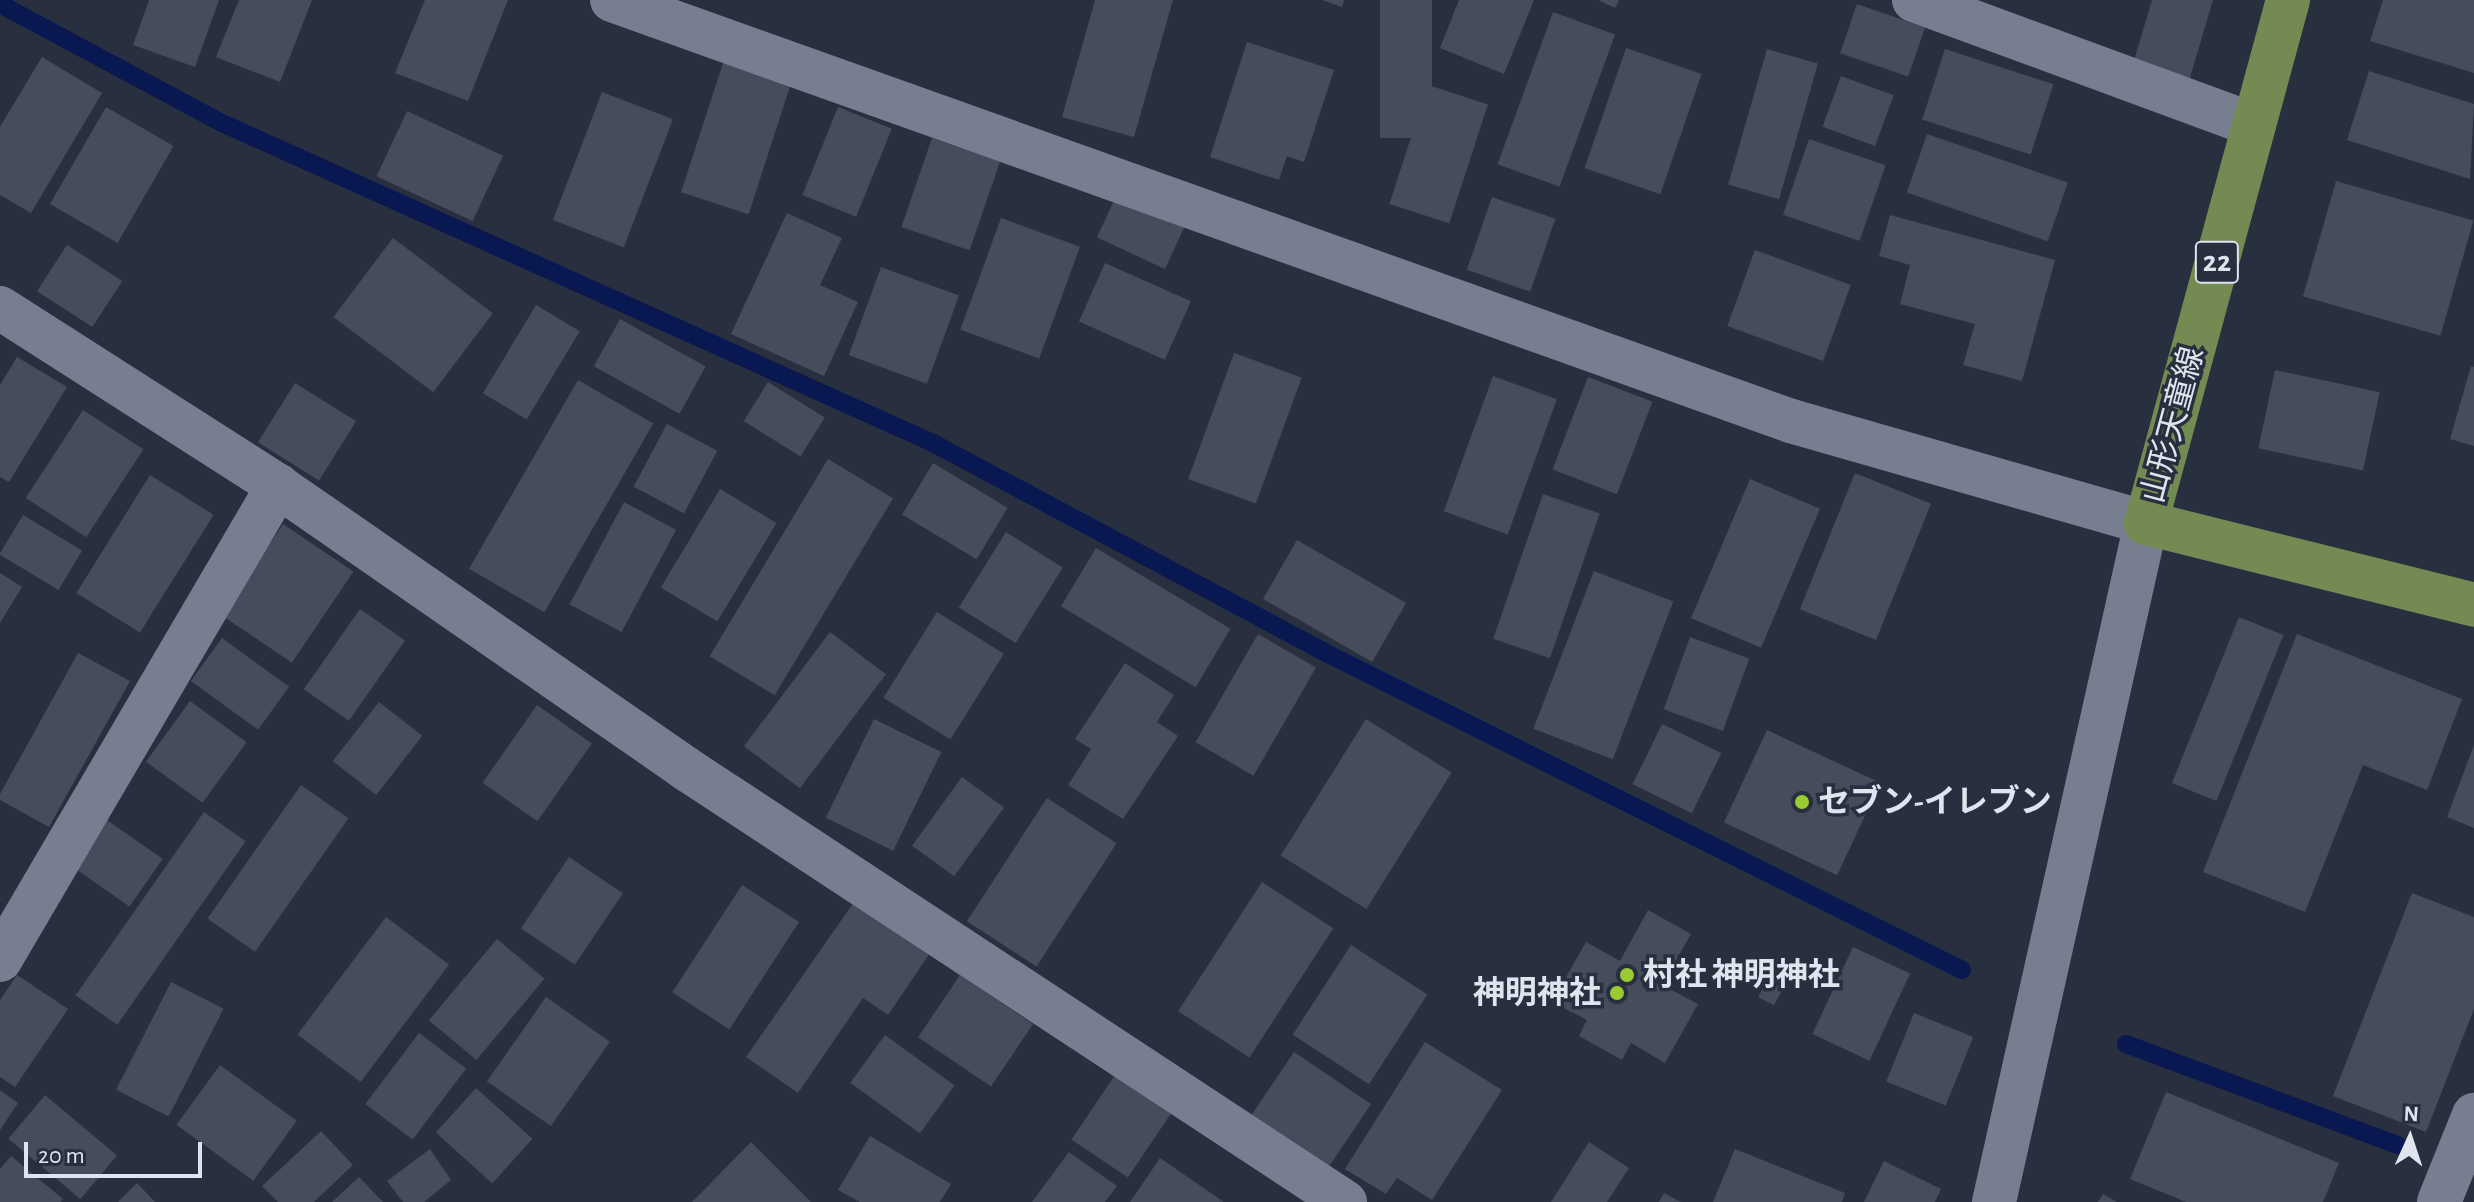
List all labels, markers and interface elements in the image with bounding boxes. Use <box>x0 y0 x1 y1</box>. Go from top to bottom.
road number: 22 <box>2193 236 2241 288</box>
street label: 山形天童線 <box>2134 343 2212 507</box>
place label: セブン-イレブン <box>1818 783 2052 821</box>
marker: セブン-イレブン <box>1793 793 1811 811</box>
place label: 村社 神明神社 <box>1643 956 1840 994</box>
marker: 村社 神明神社 <box>1618 966 1636 984</box>
place label: 神明神社 <box>1473 974 1601 1012</box>
marker: 神明神社 <box>1608 984 1626 1002</box>
north arrow <box>2370 1098 2450 1178</box>
text: N <box>2403 1103 2419 1125</box>
scale bar <box>28 1126 206 1176</box>
text: 20 m <box>38 1144 85 1168</box>

